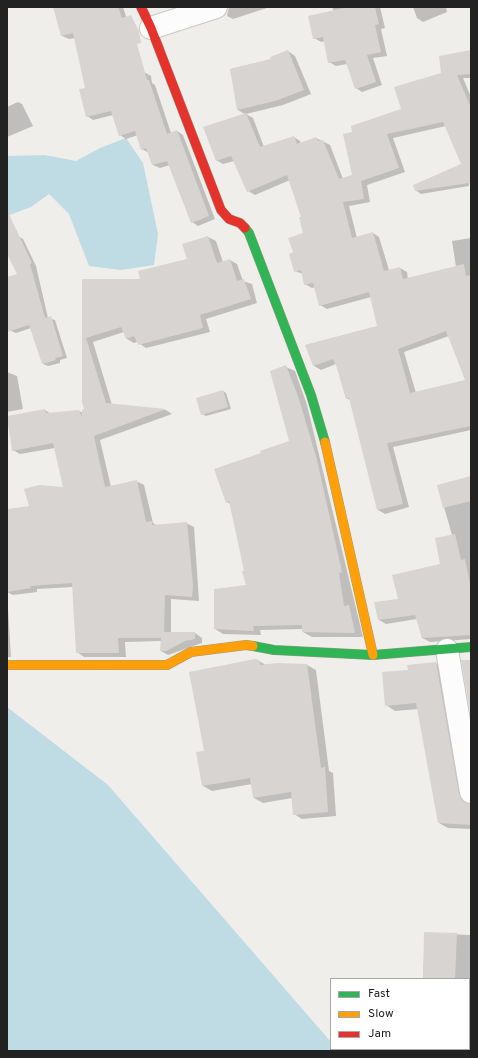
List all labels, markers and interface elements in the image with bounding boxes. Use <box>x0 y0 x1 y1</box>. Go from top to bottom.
legend <box>330 978 470 1050</box>
text: Fast <box>368 986 390 1002</box>
text: Slow <box>368 1006 394 1022</box>
text: Jam <box>368 1026 391 1042</box>

